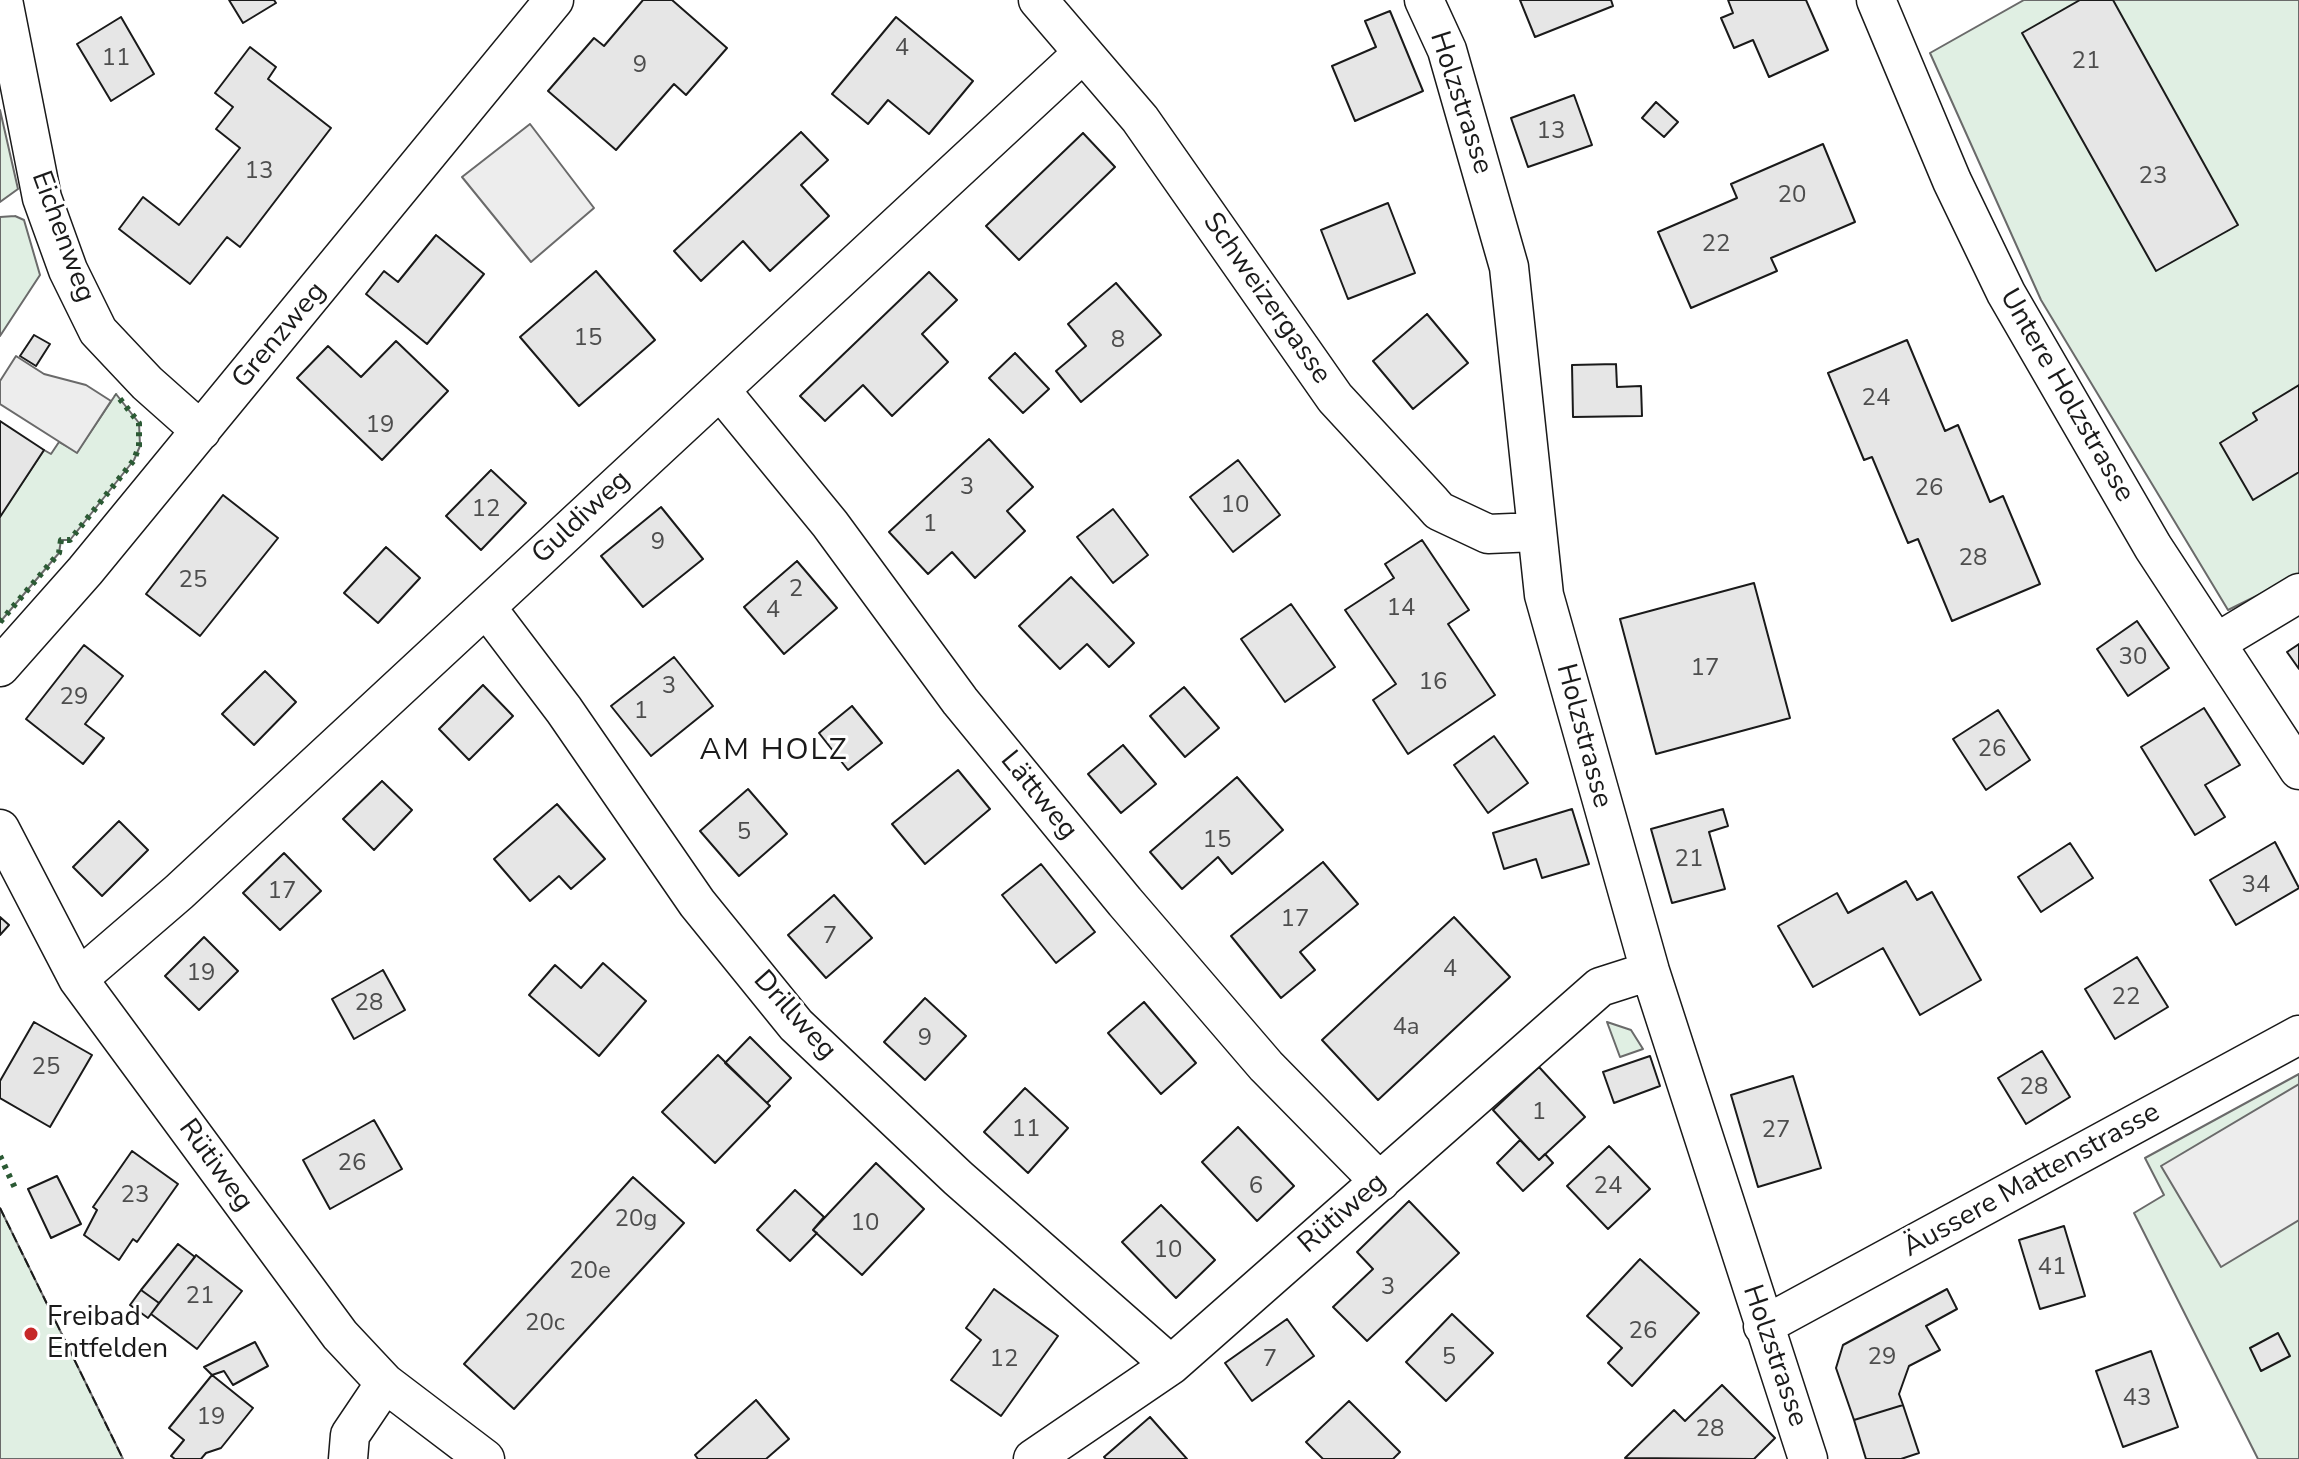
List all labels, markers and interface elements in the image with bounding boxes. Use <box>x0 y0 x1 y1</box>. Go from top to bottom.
street label: Holzstrasse <box>1421 28 1499 178</box>
house number: 4 <box>895 35 909 63</box>
house number: 11 <box>102 45 130 73</box>
house number: 21 <box>2072 48 2100 76</box>
house number: 9 <box>633 52 647 80</box>
house number: 13 <box>1537 118 1565 146</box>
house number: 13 <box>245 158 273 186</box>
house number: 23 <box>2139 163 2167 191</box>
street label: Eichenweg <box>23 167 101 307</box>
house number: 20 <box>1778 182 1806 210</box>
street label: Schweizergasse <box>1195 207 1337 391</box>
house number: 22 <box>1702 231 1730 259</box>
street label: Grenzweg <box>226 276 334 396</box>
street label: Untere Holzstrasse <box>1991 283 2141 509</box>
house number: 15 <box>574 325 602 353</box>
house number: 8 <box>1111 327 1125 355</box>
house number: 24 <box>1862 385 1890 413</box>
house number: 19 <box>366 412 394 440</box>
street label: Guldiweg <box>526 464 638 572</box>
house number: 3 <box>960 474 974 502</box>
house number: 26 <box>1915 475 1943 503</box>
house number: 10 <box>1221 492 1249 520</box>
house number: 12 <box>472 496 500 524</box>
house number: 1 <box>923 511 937 539</box>
house number: 9 <box>651 529 665 557</box>
house number: 28 <box>1959 545 1987 573</box>
house number: 25 <box>179 567 207 595</box>
house number: 2 <box>789 576 803 604</box>
house number: 14 <box>1387 595 1415 623</box>
house number: 4 <box>766 597 780 625</box>
house number: 30 <box>2119 644 2147 672</box>
house number: 17 <box>1691 655 1719 683</box>
street label: Holzstrasse <box>1548 660 1618 812</box>
house number: 16 <box>1419 669 1447 697</box>
house number: 3 <box>662 673 676 701</box>
house number: 29 <box>60 684 88 712</box>
house number: 1 <box>634 698 648 726</box>
district label: AM HOLZ <box>699 734 849 770</box>
house number: 26 <box>1978 736 2006 764</box>
street label: Lättweg <box>992 745 1084 847</box>
house number: 5 <box>737 819 751 847</box>
house number: 15 <box>1203 827 1231 855</box>
house number: 21 <box>1675 846 1703 874</box>
house number: 34 <box>2242 872 2270 900</box>
house number: 17 <box>268 878 296 906</box>
house number: 17 <box>1281 906 1309 934</box>
house number: 7 <box>823 923 837 951</box>
house number: 4 <box>1443 956 1457 984</box>
house number: 19 <box>187 960 215 988</box>
street label: Drillweg <box>745 965 843 1067</box>
house number: 22 <box>2112 984 2140 1012</box>
house number: 28 <box>355 990 383 1018</box>
house number: 4a <box>1392 1014 1420 1042</box>
house number: 9 <box>918 1025 932 1053</box>
house number: 25 <box>32 1054 60 1082</box>
house number: 28 <box>2020 1074 2048 1102</box>
street label: Äussere Mattenstrasse <box>1898 1096 2166 1266</box>
house number: 1 <box>1532 1099 1546 1127</box>
street label: Rütiweg <box>170 1113 260 1219</box>
house number: 11 <box>1012 1116 1040 1144</box>
house number: 27 <box>1762 1117 1790 1145</box>
house number: 26 <box>338 1150 366 1178</box>
street label: Rütiweg <box>1292 1167 1394 1261</box>
house number: 6 <box>1249 1173 1263 1201</box>
house number: 24 <box>1594 1173 1622 1201</box>
house number: 23 <box>121 1182 149 1210</box>
house number: 20g <box>615 1206 657 1234</box>
house number: 10 <box>851 1210 879 1238</box>
house number: 10 <box>1154 1237 1182 1265</box>
house number: 41 <box>2038 1254 2066 1282</box>
house number: 20e <box>569 1258 611 1286</box>
house number: 3 <box>1381 1274 1395 1302</box>
street label: Holzstrasse <box>1734 1281 1814 1431</box>
house number: 21 <box>186 1283 214 1311</box>
place label: Freibad Entfelden <box>47 1301 168 1367</box>
house number: 20c <box>525 1310 565 1338</box>
house number: 26 <box>1629 1318 1657 1346</box>
marker: Freibad Entfelden <box>22 1325 40 1343</box>
house number: 5 <box>1442 1344 1456 1372</box>
house number: 29 <box>1868 1344 1896 1372</box>
house number: 12 <box>990 1346 1018 1374</box>
house number: 7 <box>1263 1346 1277 1374</box>
house number: 43 <box>2123 1385 2151 1413</box>
house number: 19 <box>197 1404 225 1432</box>
house number: 28 <box>1696 1416 1724 1444</box>

